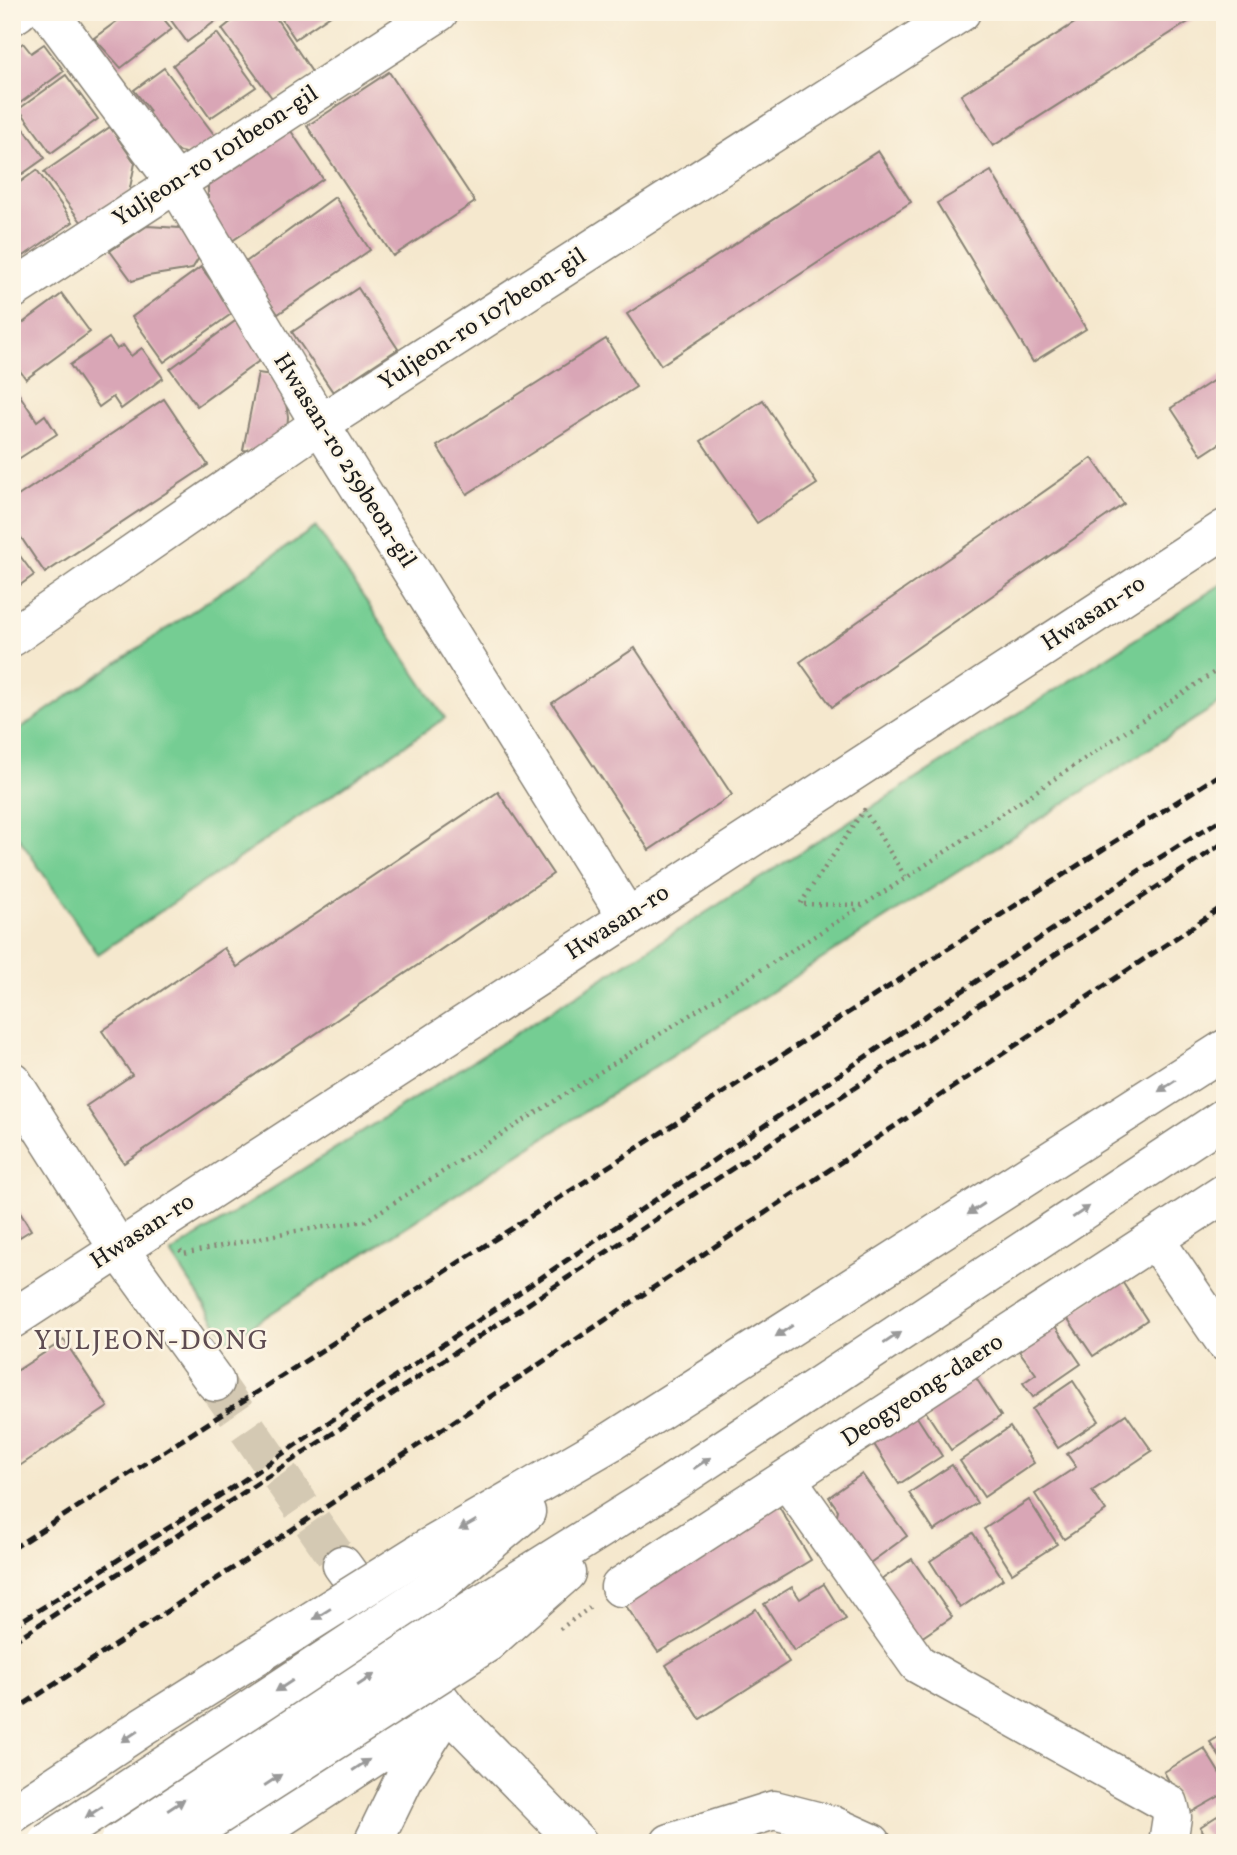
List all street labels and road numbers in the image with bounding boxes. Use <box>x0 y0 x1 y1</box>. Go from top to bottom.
street label: Yuljeon-ro 101beon-gil <box>107 78 325 236</box>
street label: Yuljeon-ro 107beon-gil <box>373 240 593 400</box>
street label: Hwasan-ro 259beon-gil <box>264 347 424 575</box>
street label: Hwasan-ro <box>1035 568 1153 660</box>
street label: Hwasan-ro <box>559 877 677 969</box>
street label: Hwasan-ro <box>84 1186 202 1278</box>
street label: Deogyeong-daero <box>835 1326 1011 1456</box>

